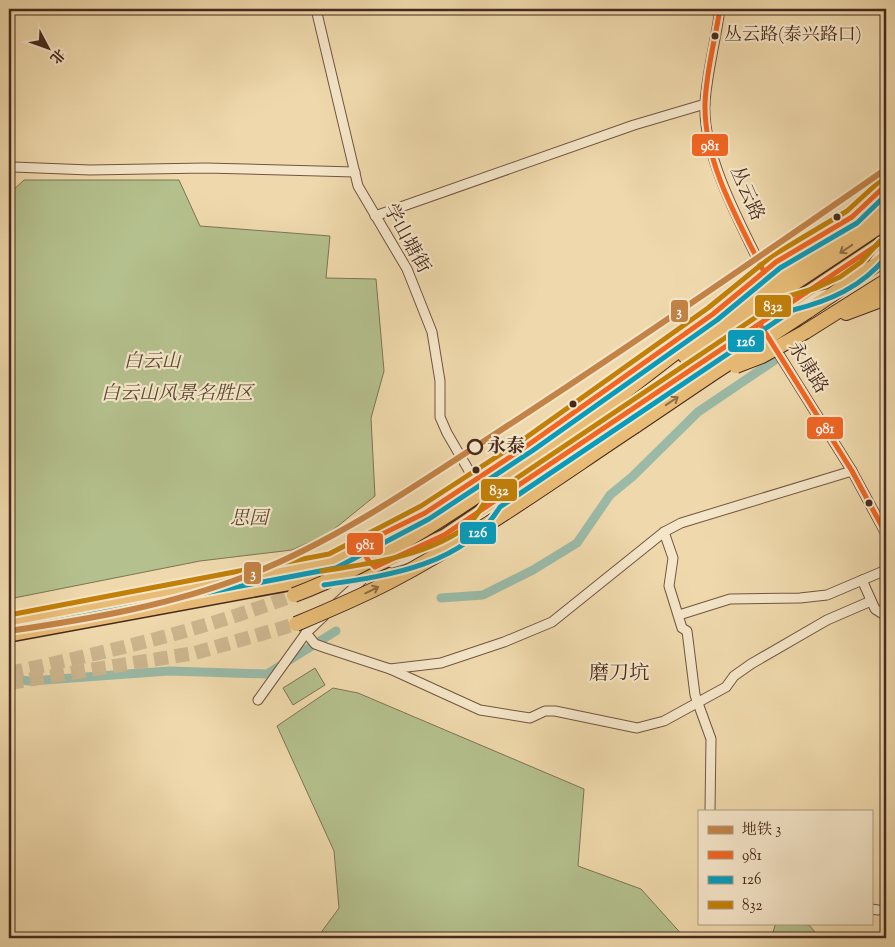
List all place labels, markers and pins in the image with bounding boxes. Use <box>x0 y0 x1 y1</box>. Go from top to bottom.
place label: 丛云路(泰兴路口) <box>724 23 862 49</box>
marker: 丛云路(泰兴路口) <box>710 31 720 41</box>
unlabelled marker <box>832 212 842 222</box>
unlabelled marker <box>568 399 578 409</box>
place label: 永泰 <box>487 434 525 461</box>
marker: 永泰 <box>467 439 483 455</box>
unlabelled marker <box>471 465 481 475</box>
unlabelled marker <box>864 498 874 508</box>

